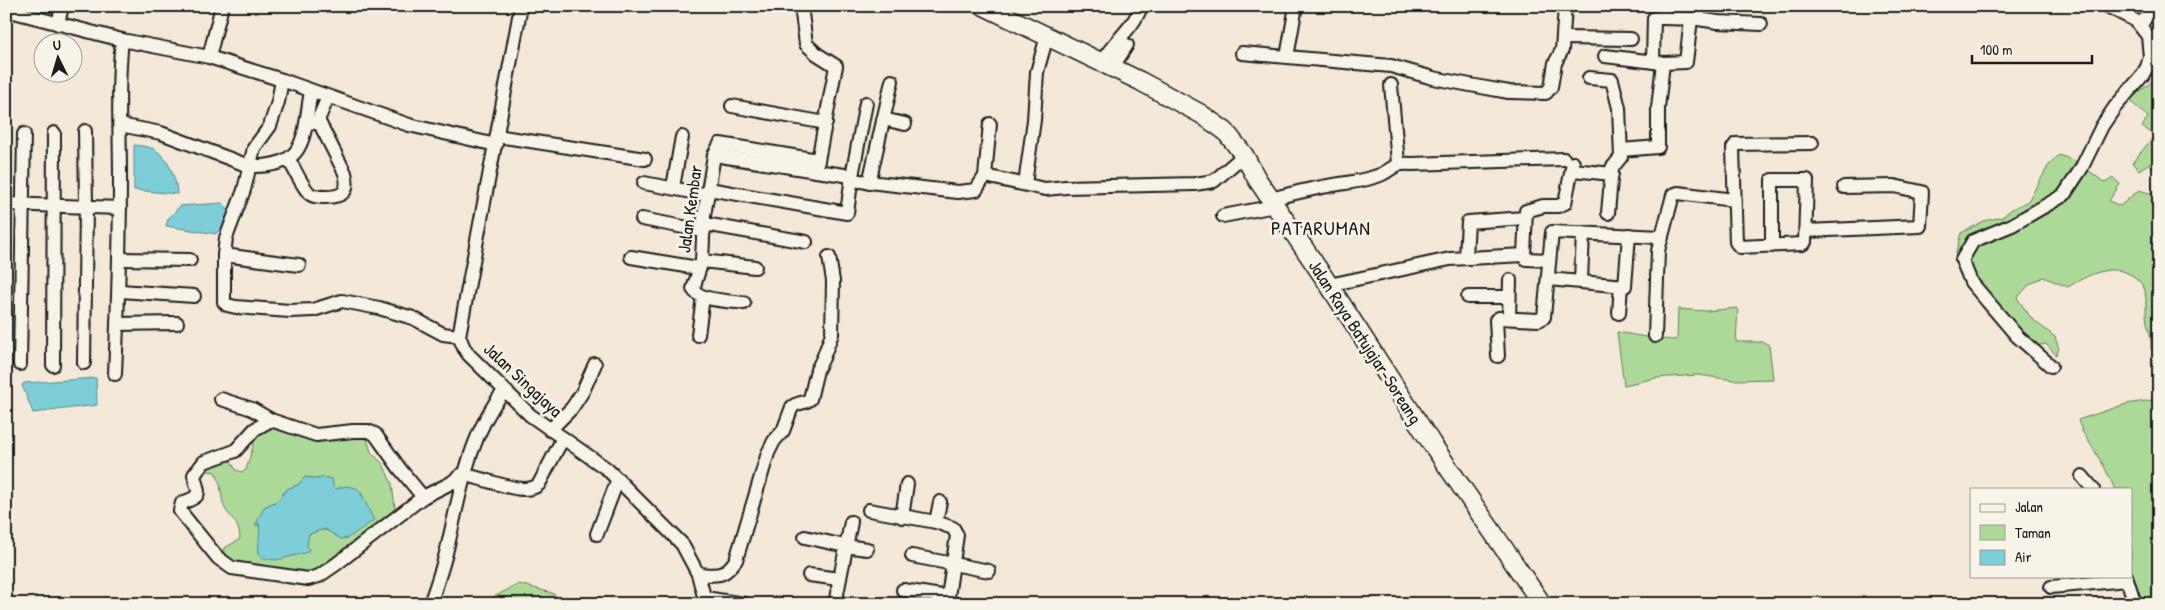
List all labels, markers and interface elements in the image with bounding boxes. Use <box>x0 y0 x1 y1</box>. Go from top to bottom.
north arrow <box>32 32 82 82</box>
scale bar <box>1972 32 2092 64</box>
text: U <box>52 35 62 54</box>
text: 100 m <box>1980 39 2013 60</box>
street label: Jalan Kembar <box>671 164 708 254</box>
district label: PATARUMAN <box>1271 214 1371 241</box>
street label: Jalan Raya Batujajar-Soreang <box>1303 255 1428 429</box>
street label: Jalan Singajaya <box>479 337 568 423</box>
legend <box>1970 488 2132 578</box>
text: Jalan <box>2015 496 2043 517</box>
text: Taman <box>2015 522 2051 543</box>
text: Air <box>2015 546 2032 567</box>

